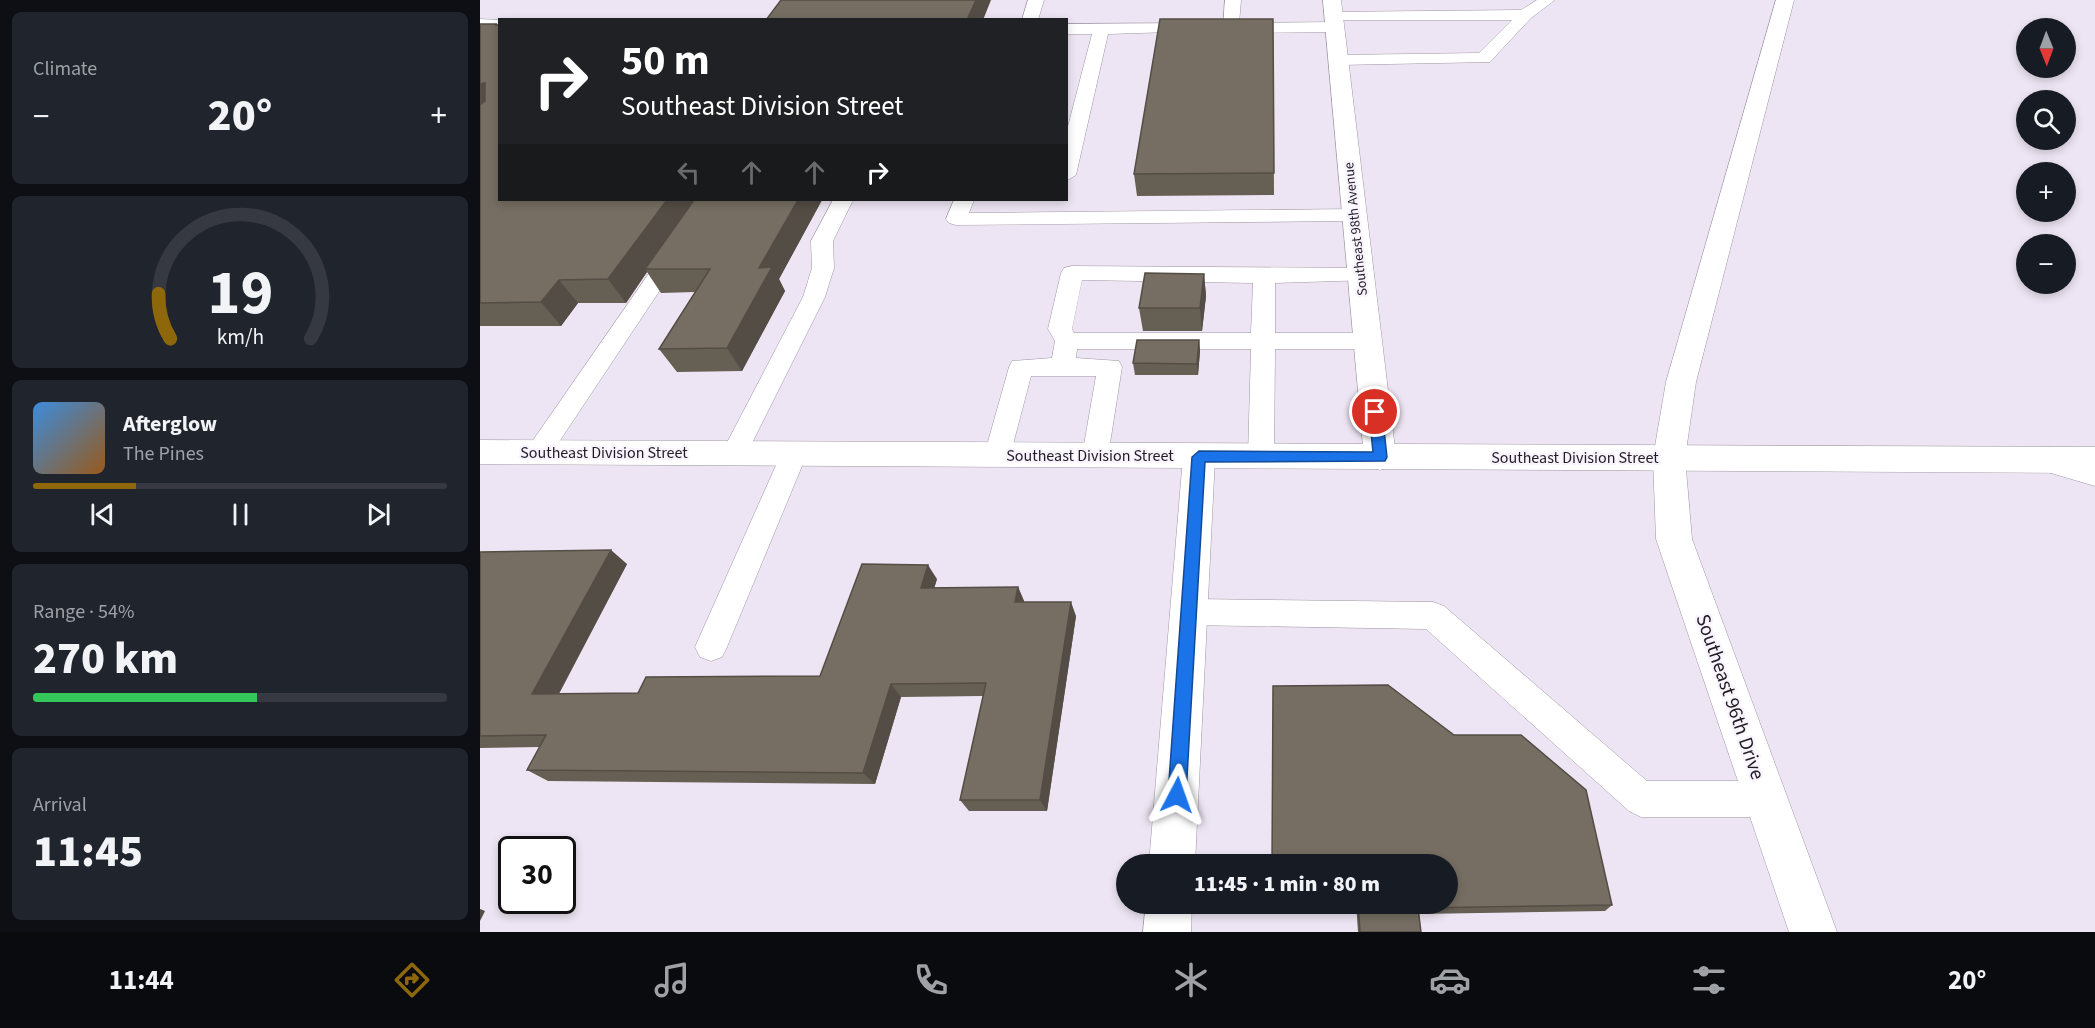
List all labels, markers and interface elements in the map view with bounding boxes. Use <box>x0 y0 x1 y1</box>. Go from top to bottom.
north arrow <box>2016 18 2076 78</box>
map controls <box>2016 18 2076 294</box>
text: 50 m <box>621 31 710 91</box>
icon: right <box>522 42 600 120</box>
text: Climate <box>33 55 97 83</box>
text: 20° <box>208 84 272 148</box>
text: Southeast Division Street <box>621 87 903 126</box>
button: search <box>2016 90 2076 150</box>
text: − <box>33 93 49 140</box>
text: + <box>431 93 447 140</box>
icon: left <box>672 156 705 189</box>
icon: ahead <box>735 156 768 189</box>
icon: ahead <box>798 156 831 189</box>
icon: right <box>861 156 894 189</box>
street label: Southeast 98th Avenue <box>1339 161 1373 297</box>
button: + <box>2016 162 2076 222</box>
button: − <box>2016 234 2076 294</box>
text: 19 <box>207 249 273 338</box>
text: km/h <box>216 322 264 353</box>
pin <box>1349 386 1400 437</box>
icon: arrive <box>1358 395 1391 428</box>
text: Afterglow <box>123 408 217 440</box>
text: The Pines <box>123 440 204 468</box>
street label: Southeast Division Street <box>520 442 688 464</box>
street label: Southeast Division Street <box>1006 445 1174 467</box>
street label: Southeast Division Street <box>1491 447 1659 469</box>
icon: previous <box>86 498 119 531</box>
icon: pause <box>224 498 257 531</box>
icon: next <box>362 498 395 531</box>
text: Range · 54% <box>33 598 134 626</box>
street label: Southeast 96th Drive <box>1689 610 1771 784</box>
text: 270 km <box>33 627 178 691</box>
position arrow <box>1145 763 1209 827</box>
text: Arrival <box>33 791 87 819</box>
text: 11:45 <box>33 820 143 884</box>
speed limit sign: 30 <box>498 836 576 914</box>
text: 11:45 · 1 min · 80 m <box>1194 868 1380 900</box>
icon: directions <box>391 959 433 1001</box>
icon: music <box>651 959 693 1001</box>
icon: phone <box>910 959 952 1001</box>
icon: climate <box>1170 959 1212 1001</box>
icon: car <box>1429 959 1471 1001</box>
icon: filters <box>1688 959 1730 1001</box>
text: 11:44 <box>109 961 174 1000</box>
text: 20° <box>1948 961 1986 1000</box>

